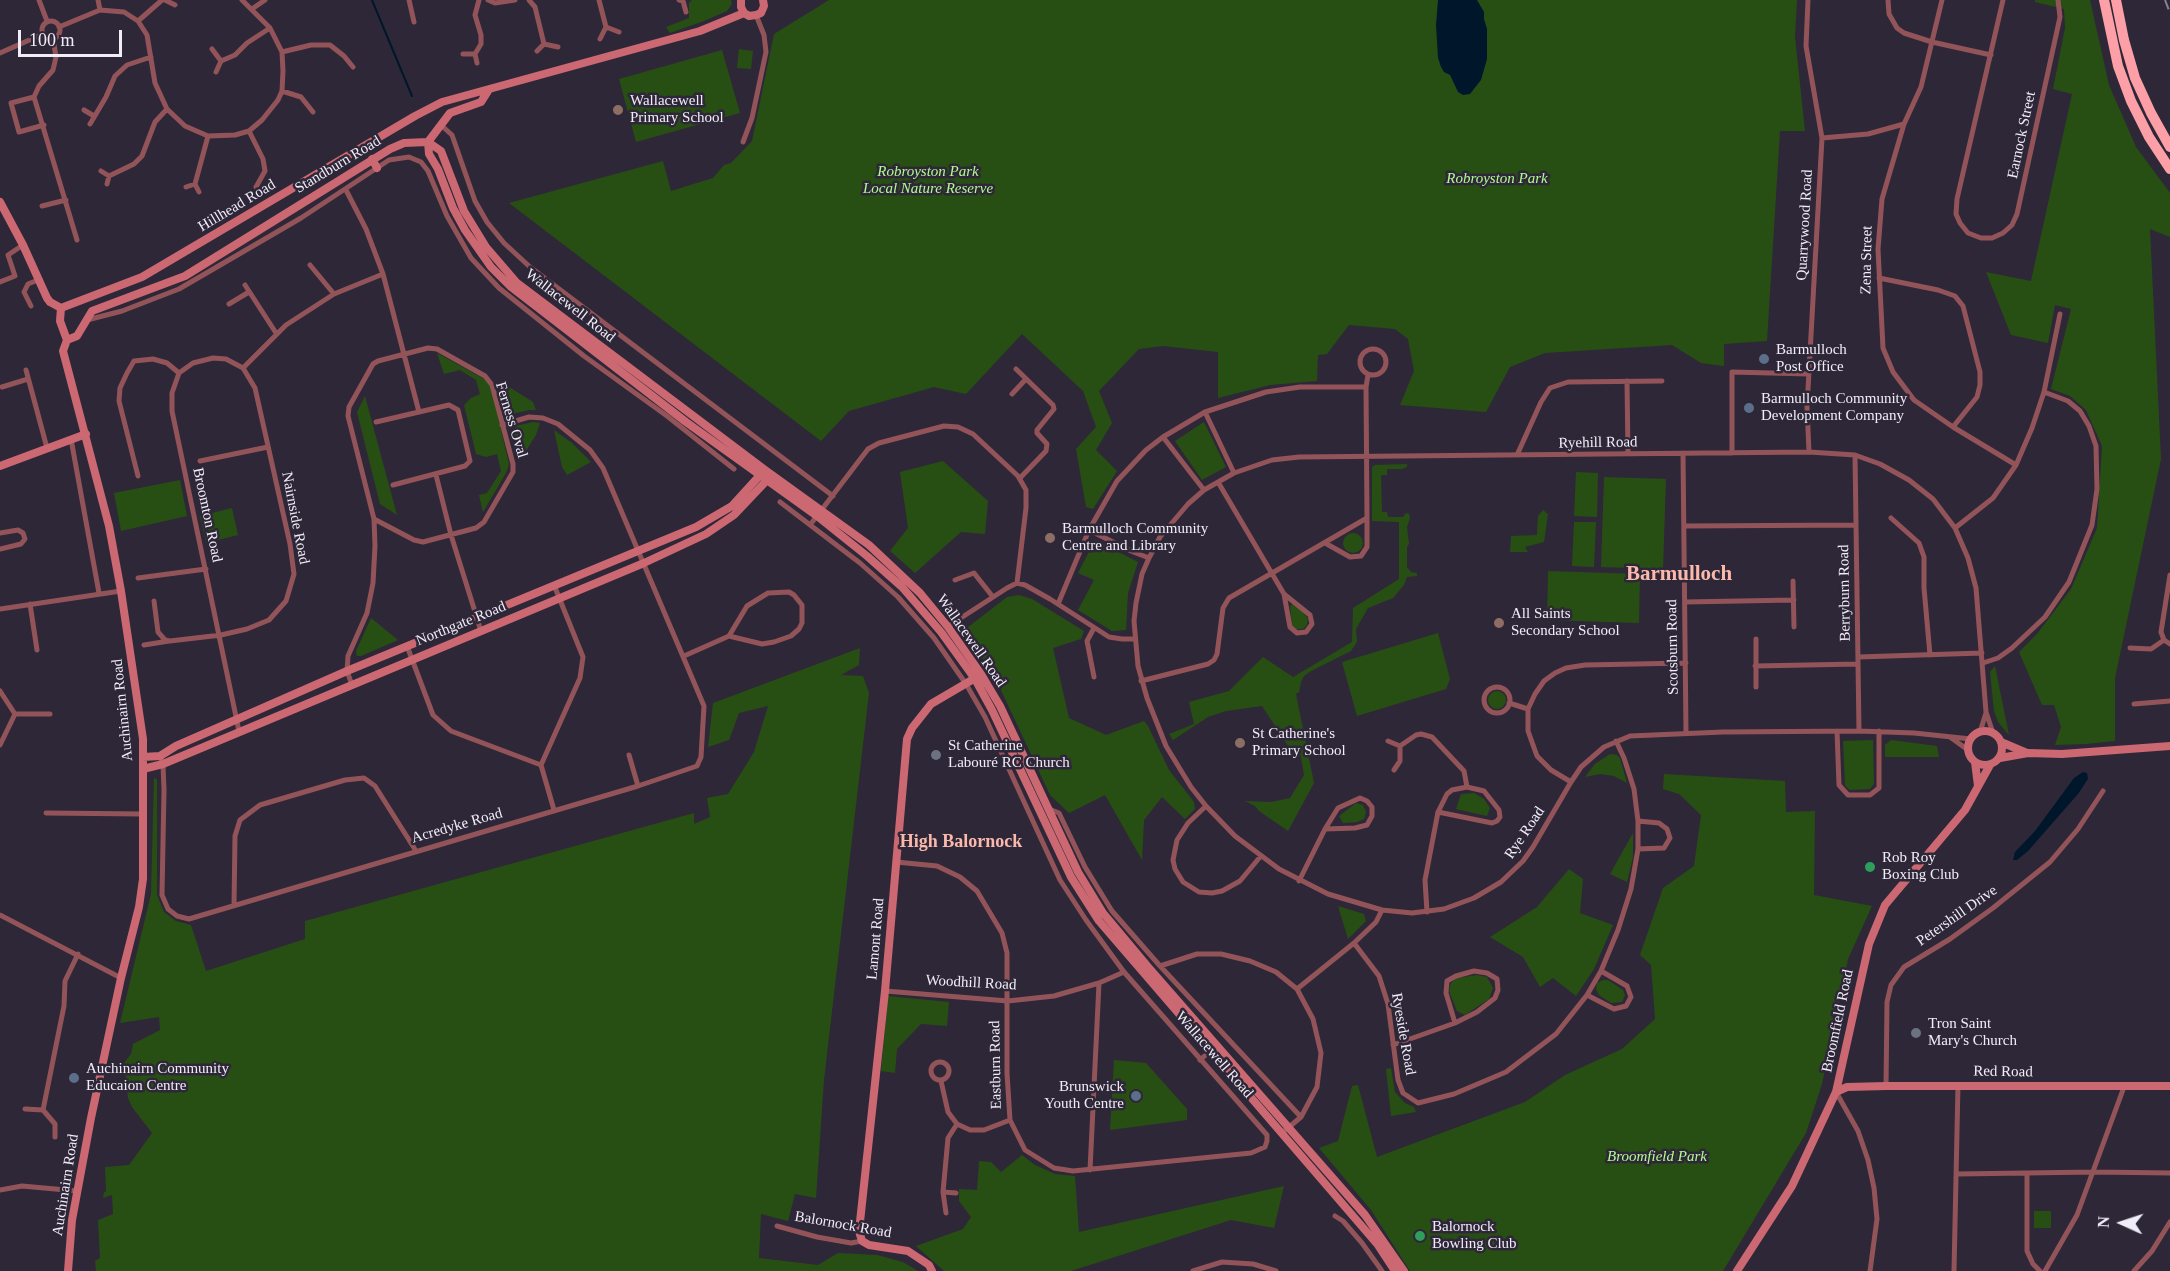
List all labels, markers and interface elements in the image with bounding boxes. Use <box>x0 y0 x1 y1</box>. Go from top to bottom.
scale bar <box>21 18 124 56</box>
text: 100 m <box>29 30 75 50</box>
street label: Earnock Street <box>2004 90 2040 180</box>
place label: Wallacewell Primary School <box>630 92 724 127</box>
marker: Wallacewell Primary School <box>611 103 625 117</box>
street label: Standburn Road <box>292 132 384 198</box>
park label: Robroyston Park Local Nature Reserve <box>863 163 993 198</box>
street label: Quarrywood Road <box>1793 169 1817 281</box>
park label: Robroyston Park <box>1446 170 1548 188</box>
street label: Hillhead Road <box>195 176 279 236</box>
street label: Zena Street <box>1857 225 1877 295</box>
street label: Wallacewell Road <box>521 265 619 347</box>
place label: Barmulloch Post Office <box>1776 341 1847 376</box>
marker: Barmulloch Post Office <box>1757 352 1771 366</box>
street label: Ferness Oval <box>491 380 531 460</box>
place label: Barmulloch Community Development Company <box>1761 390 1907 425</box>
marker: Barmulloch Community Development Company <box>1742 401 1756 415</box>
street label: Ryehill Road <box>1558 433 1638 453</box>
street label: Broomton Road <box>188 466 226 564</box>
street label: Nairnside Road <box>277 470 313 566</box>
place label: Barmulloch Community Centre and Library <box>1062 520 1208 555</box>
marker: Barmulloch Community Centre and Library <box>1043 531 1057 545</box>
street label: Berryburn Road <box>1835 544 1855 642</box>
district label: Barmulloch <box>1626 562 1732 588</box>
street label: Wallacewell Road <box>932 591 1010 691</box>
street label: Northgate Road <box>413 598 509 650</box>
street label: Scotsburn Road <box>1663 599 1683 695</box>
place label: All Saints Secondary School <box>1511 605 1620 640</box>
marker: All Saints Secondary School <box>1492 616 1506 630</box>
street label: Auchinairn Road <box>109 658 137 762</box>
place label: St Catherine's Primary School <box>1252 725 1346 760</box>
marker: St Catherine's Primary School <box>1233 736 1247 750</box>
place label: St Catherine Labouré RC Church <box>948 737 1070 772</box>
marker: St Catherine Labouré RC Church <box>929 748 943 762</box>
street label: Acredyke Road <box>409 804 505 848</box>
street label: Rye Road <box>1501 804 1549 862</box>
district label: High Balornock <box>900 831 1022 853</box>
place label: Rob Roy Boxing Club <box>1882 849 1959 884</box>
marker: Rob Roy Boxing Club <box>1863 860 1877 874</box>
street label: Petershill Drive <box>1913 882 2001 950</box>
street label: Lamont Road <box>863 897 889 981</box>
street label: Broomfield Road <box>1818 968 1858 1074</box>
street label: Woodhill Road <box>925 972 1017 994</box>
street label: Ryeside Road <box>1387 992 1419 1076</box>
street label: Wallacewell Road <box>1171 1008 1257 1102</box>
place label: Tron Saint Mary's Church <box>1928 1015 2017 1050</box>
street label: Eastburn Road <box>986 1020 1006 1110</box>
marker: Tron Saint Mary's Church <box>1909 1026 1923 1040</box>
place label: Auchinairn Community Educaion Centre <box>86 1060 229 1095</box>
street label: Red Road <box>1973 1062 2033 1082</box>
marker: Auchinairn Community Educaion Centre <box>67 1071 81 1085</box>
place label: Brunswick Youth Centre <box>1044 1078 1124 1113</box>
marker: Brunswick Youth Centre <box>1129 1089 1143 1103</box>
street label: Auchinairn Road <box>49 1133 83 1237</box>
park label: Broomfield Park <box>1607 1148 1707 1166</box>
north arrow <box>2092 1193 2152 1253</box>
street label: Balornock Road <box>793 1208 893 1242</box>
text: N <box>2095 1216 2112 1228</box>
place label: Balornock Bowling Club <box>1432 1218 1517 1253</box>
marker: Balornock Bowling Club <box>1413 1229 1427 1243</box>

